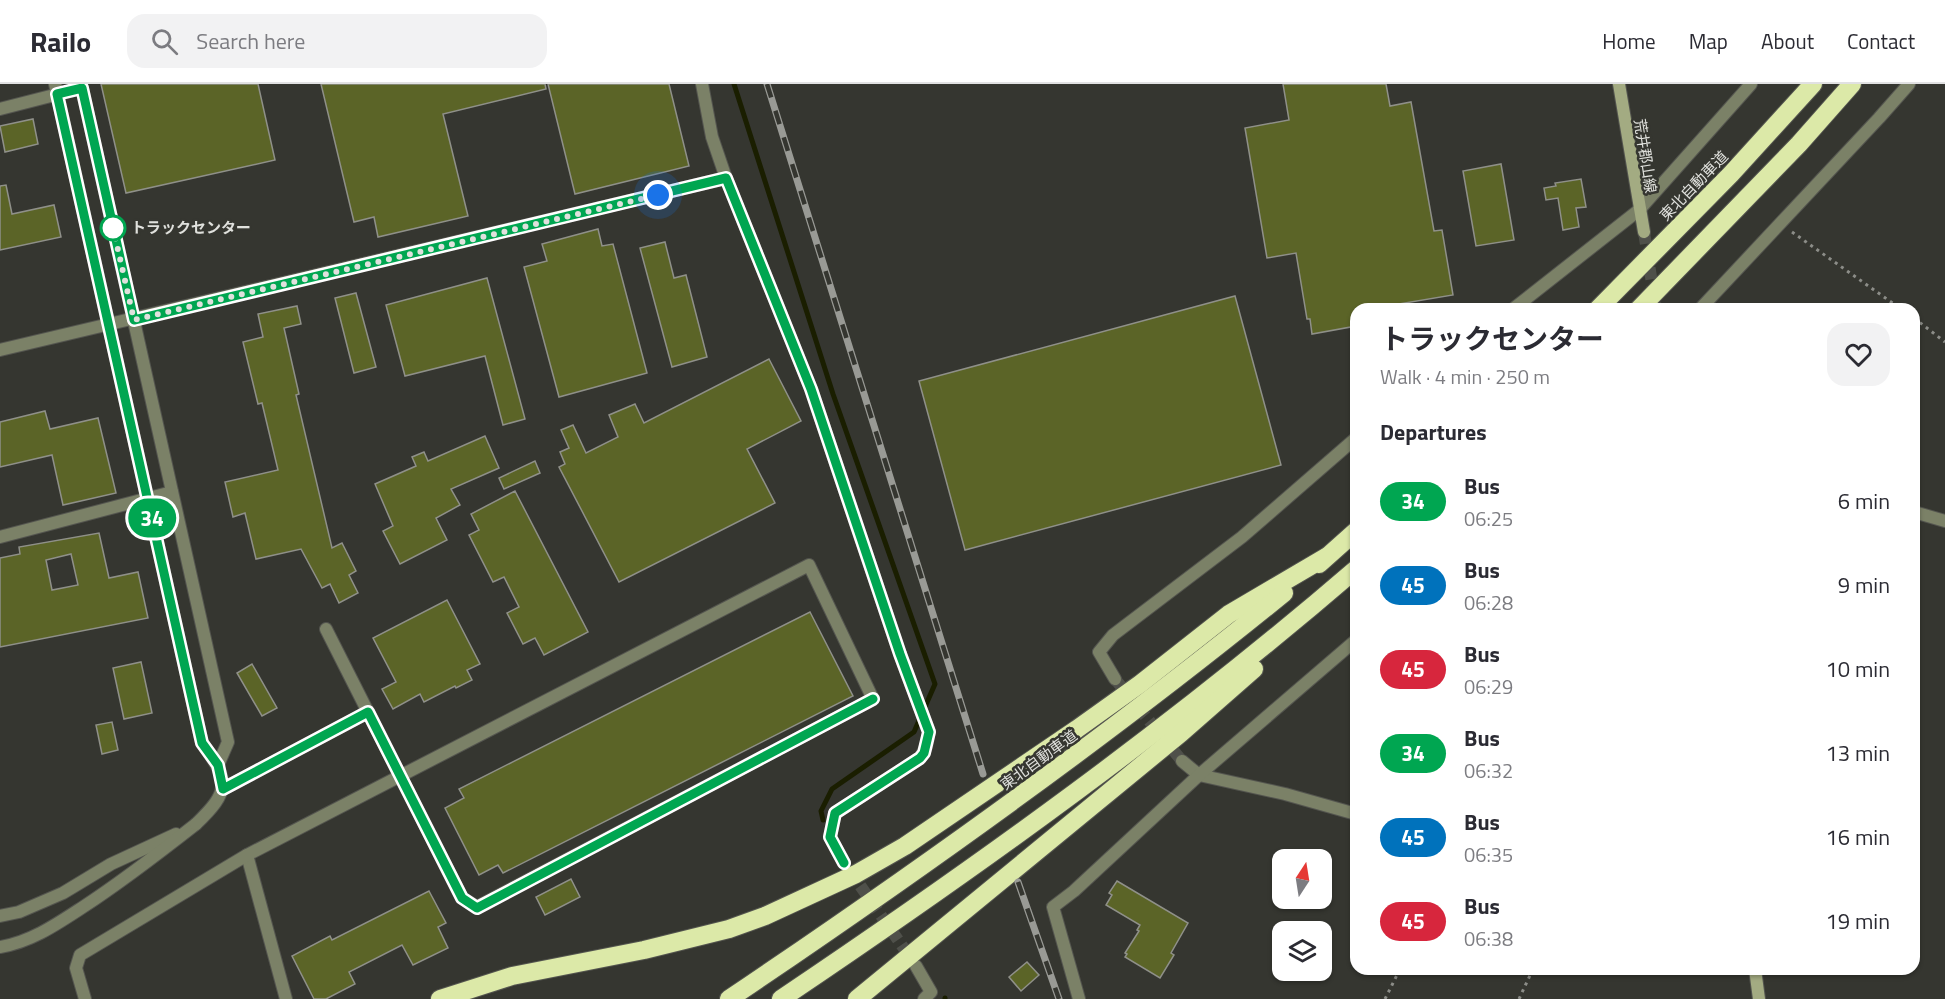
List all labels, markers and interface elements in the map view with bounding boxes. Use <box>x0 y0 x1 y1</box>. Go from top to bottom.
search box <box>127 14 547 68</box>
text: Railo <box>30 20 91 63</box>
text: Search here <box>196 24 305 58</box>
icon: search <box>148 25 181 58</box>
text: Home <box>1602 25 1656 57</box>
text: Map <box>1689 25 1728 57</box>
text: About <box>1761 25 1814 57</box>
text: Contact <box>1847 25 1915 57</box>
street label: 荒井郡山線 <box>1628 117 1663 195</box>
street label: 東北自動車道 <box>1654 145 1733 226</box>
your location <box>643 180 673 210</box>
marker: トラックセンター <box>100 215 126 241</box>
place label: トラックセンター <box>131 216 251 239</box>
text: トラックセンター <box>1380 317 1604 360</box>
button: heart <box>1827 323 1890 386</box>
text: Walk · 4 min · 250 m <box>1380 361 1550 392</box>
text: Departures <box>1380 415 1487 449</box>
text: Bus <box>1464 469 1500 503</box>
text: 6 min <box>1838 484 1890 518</box>
text: 34 <box>1401 485 1425 517</box>
line badge: 34 <box>125 498 179 538</box>
text: 34 <box>140 502 164 534</box>
text: 06:25 <box>1464 503 1513 534</box>
text: Bus <box>1464 553 1500 587</box>
text: 9 min <box>1838 568 1890 602</box>
text: 45 <box>1401 569 1425 601</box>
text: 06:28 <box>1464 587 1513 618</box>
text: Bus <box>1464 637 1500 671</box>
text: 10 min <box>1825 652 1890 686</box>
text: 45 <box>1401 653 1425 685</box>
text: 06:29 <box>1464 671 1513 702</box>
text: Bus <box>1464 721 1500 755</box>
street label: 東北自動車道 <box>996 724 1082 795</box>
text: 13 min <box>1825 736 1890 770</box>
text: 34 <box>1401 737 1425 769</box>
text: 06:32 <box>1464 755 1513 786</box>
text: Bus <box>1464 805 1500 839</box>
text: 16 min <box>1825 820 1890 854</box>
text: 45 <box>1401 821 1425 853</box>
text: 06:35 <box>1464 839 1513 870</box>
north arrow <box>1272 849 1332 909</box>
map controls <box>1272 849 1332 981</box>
text: Bus <box>1464 889 1500 923</box>
text: 19 min <box>1825 904 1890 938</box>
text: 45 <box>1401 905 1425 937</box>
button: layers <box>1272 921 1332 981</box>
text: 06:38 <box>1464 923 1513 954</box>

